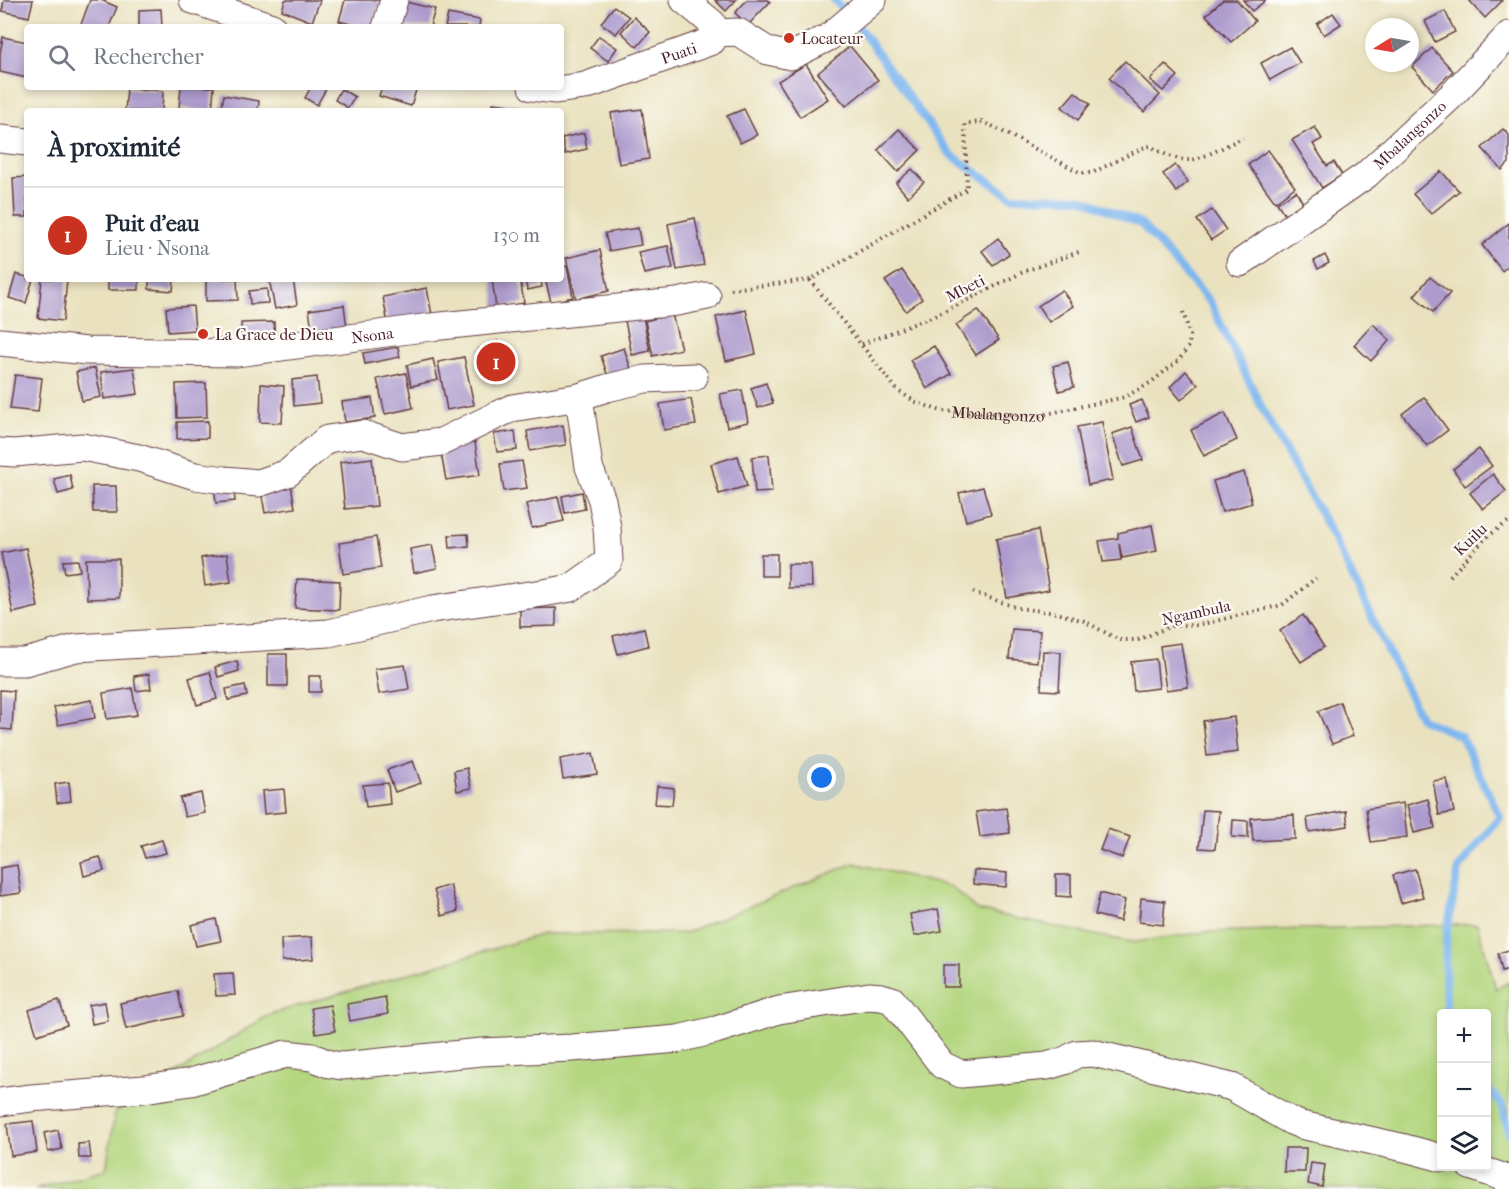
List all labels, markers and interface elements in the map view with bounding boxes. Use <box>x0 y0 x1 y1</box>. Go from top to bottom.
north arrow <box>1365 18 1419 72</box>
search box <box>24 24 564 90</box>
place label: Locateur <box>801 29 863 48</box>
marker: Locateur <box>782 31 796 45</box>
street label: Puati <box>659 38 700 68</box>
icon: search <box>45 41 78 74</box>
text: Rechercher <box>93 44 204 70</box>
street label: Mbalangonzo <box>1369 97 1450 173</box>
text: À proximité <box>48 132 180 163</box>
text: Puit d'eau <box>105 211 200 237</box>
text: 1 <box>64 224 71 247</box>
text: 130 m <box>493 224 540 247</box>
text: Lieu · Nsona <box>105 237 210 260</box>
street label: Mbeti <box>942 270 988 306</box>
street label: Nsona <box>350 323 395 348</box>
place label: La Grace de Dieu <box>215 325 333 344</box>
marker: La Grace de Dieu <box>196 327 210 341</box>
pin: 1 <box>476 340 516 385</box>
street label: Mbalangonzo <box>951 403 1046 426</box>
street label: Kuilu <box>1450 519 1491 560</box>
street label: Ngambula <box>1160 596 1233 629</box>
your location <box>807 763 836 792</box>
map controls <box>1437 1009 1491 1171</box>
button: + <box>1437 1009 1491 1063</box>
button: − <box>1437 1063 1491 1117</box>
button: layers <box>1437 1117 1491 1171</box>

